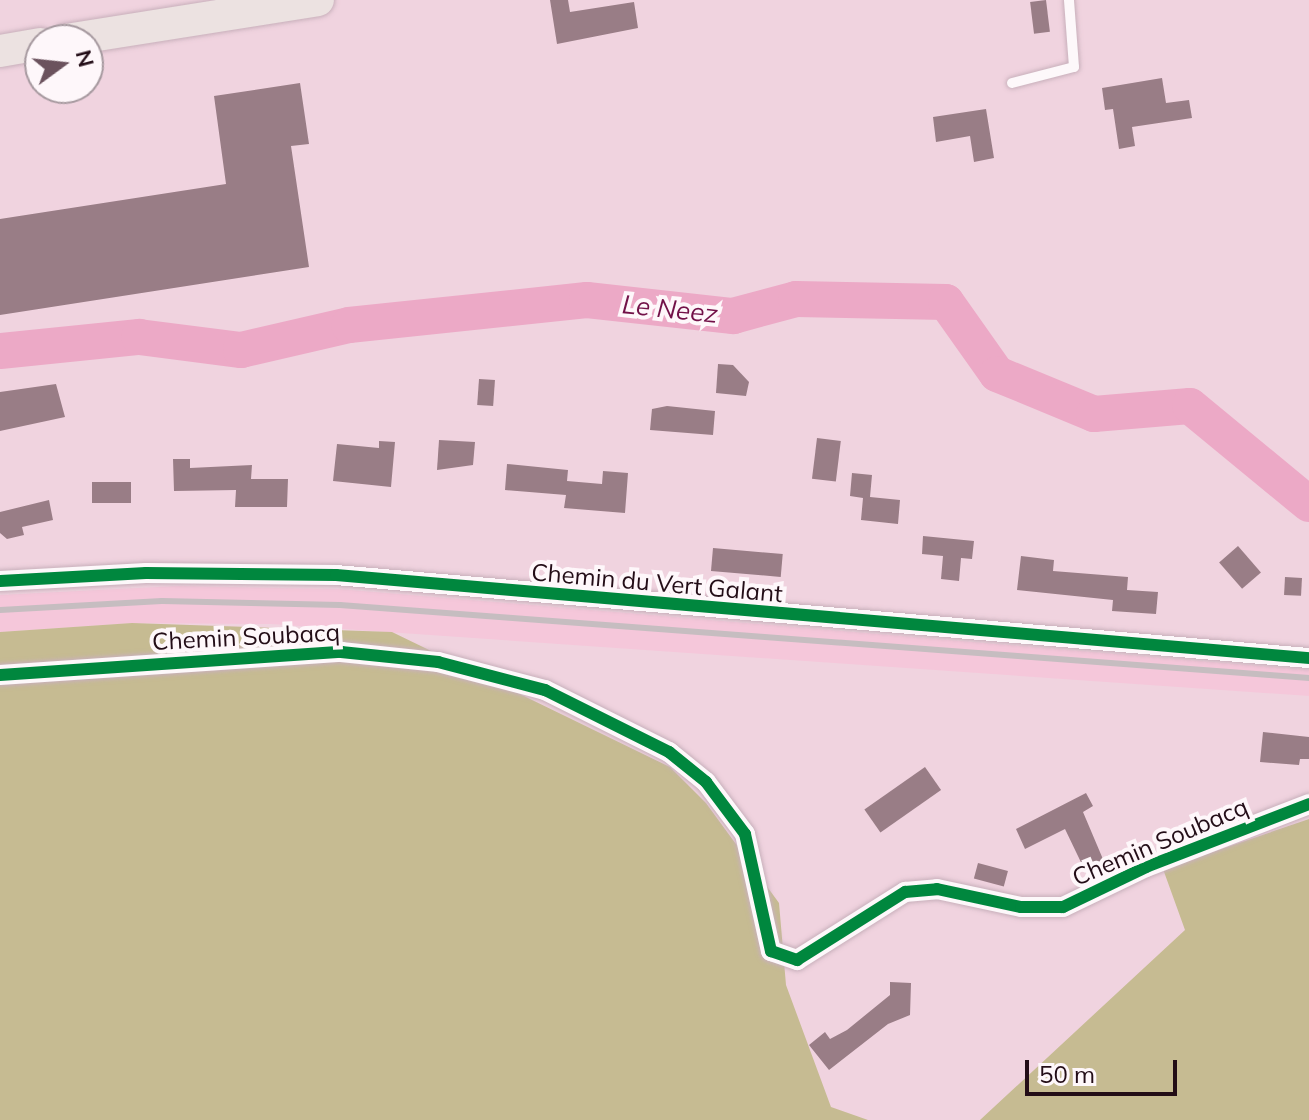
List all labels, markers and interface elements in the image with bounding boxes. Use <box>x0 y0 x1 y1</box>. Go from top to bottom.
north arrow <box>24 24 104 104</box>
text: N <box>70 47 101 70</box>
water label: Le Neez <box>621 288 719 330</box>
street label: Chemin du Vert Galant <box>530 558 784 608</box>
street label: Chemin Soubacq <box>151 618 341 656</box>
street label: Chemin Soubacq <box>1068 792 1252 892</box>
scale bar <box>1029 1044 1181 1094</box>
text: 50 m <box>1039 1059 1095 1089</box>

